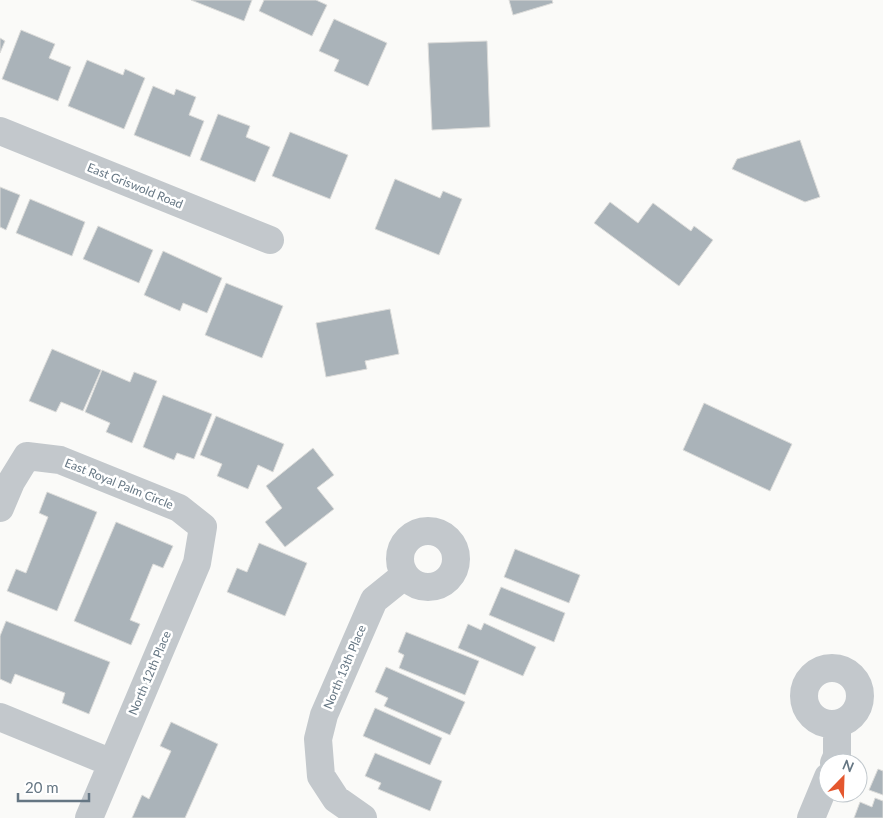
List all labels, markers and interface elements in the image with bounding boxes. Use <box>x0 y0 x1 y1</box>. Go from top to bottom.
street label: East Griswold Road <box>85 159 185 212</box>
street label: East Royal Palm Circle <box>63 455 176 512</box>
street label: North 13th Place <box>320 622 369 711</box>
street label: North 12th Place <box>125 628 174 717</box>
north arrow <box>818 753 868 803</box>
text: N <box>840 756 857 776</box>
scale bar <box>18 770 89 802</box>
text: 20 m <box>25 778 59 796</box>

